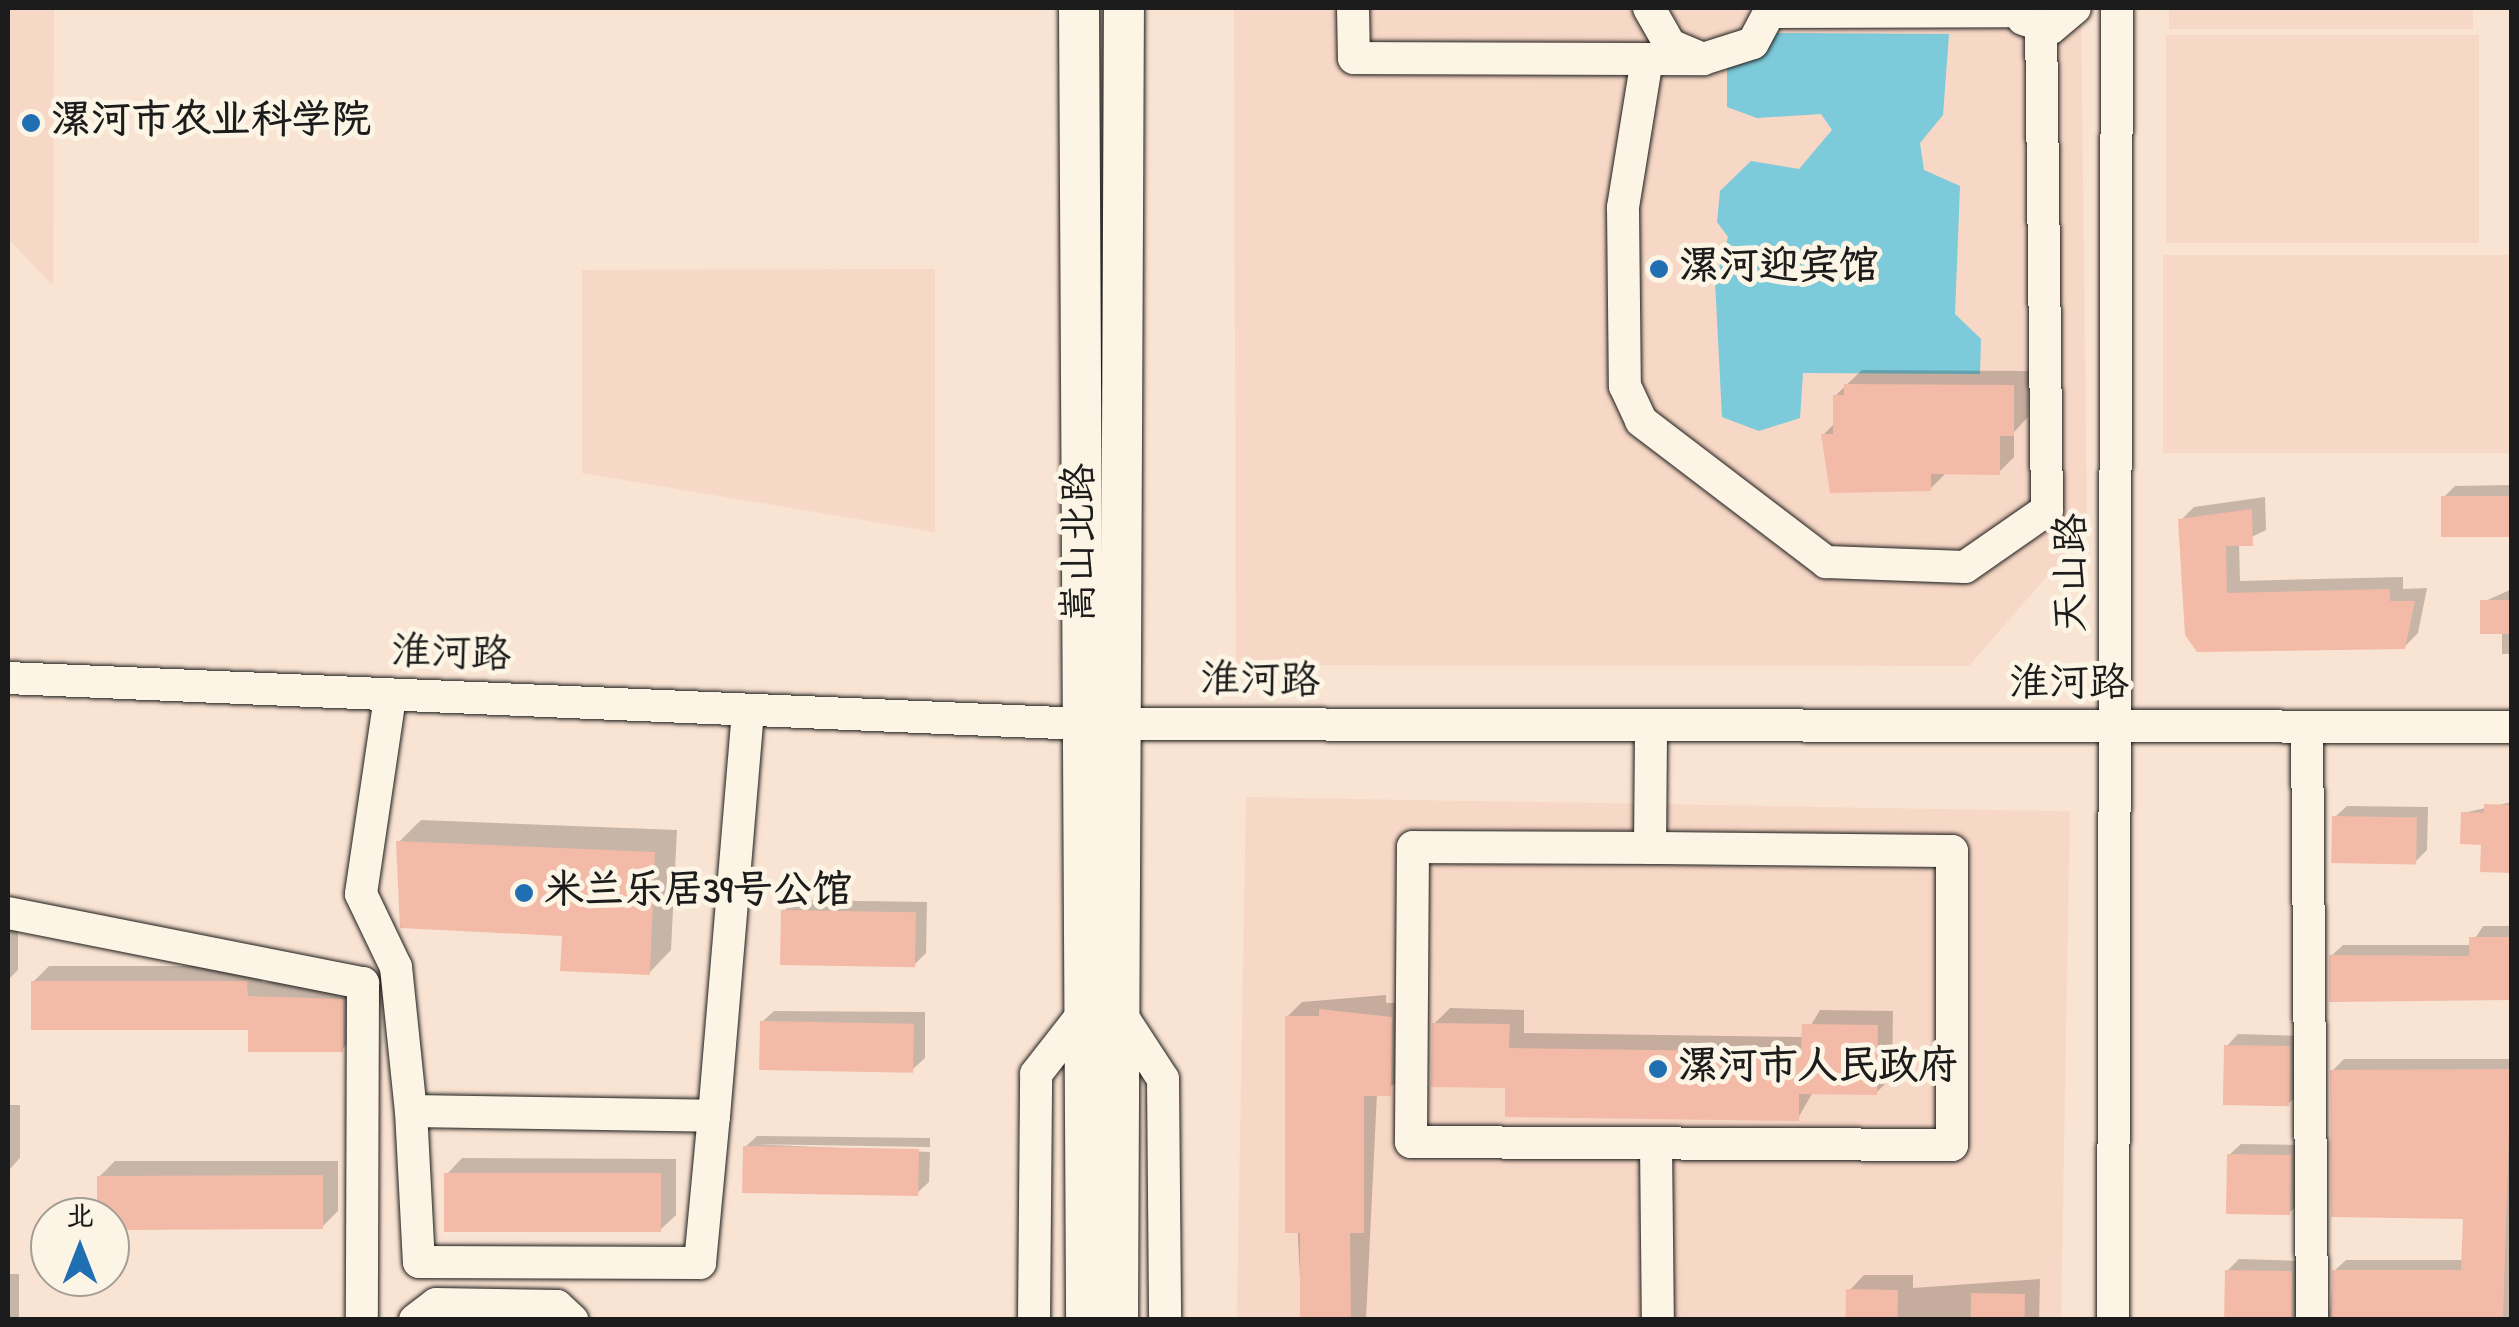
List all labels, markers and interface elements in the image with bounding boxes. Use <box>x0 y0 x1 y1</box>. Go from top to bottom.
place label: 漯河市农业科学院 <box>51 99 371 147</box>
marker: 漯河市农业科学院 <box>20 112 42 134</box>
place label: 漯河迎宾馆 <box>1679 245 1879 293</box>
marker: 漯河迎宾馆 <box>1648 258 1670 280</box>
street label: 嵩山北路 <box>1058 463 1106 623</box>
street label: 天山路 <box>2050 513 2098 633</box>
street label: 淮河路 <box>390 630 512 682</box>
street label: 淮河路 <box>1200 658 1320 708</box>
street label: 淮河路 <box>2009 662 2129 710</box>
place label: 米兰乐居39号公馆 <box>544 869 853 917</box>
marker: 米兰乐居39号公馆 <box>513 882 535 904</box>
place label: 漯河市人民政府 <box>1678 1045 1958 1093</box>
marker: 漯河市人民政府 <box>1647 1058 1669 1080</box>
north arrow <box>30 1197 130 1297</box>
text: 北 <box>66 1198 94 1239</box>

